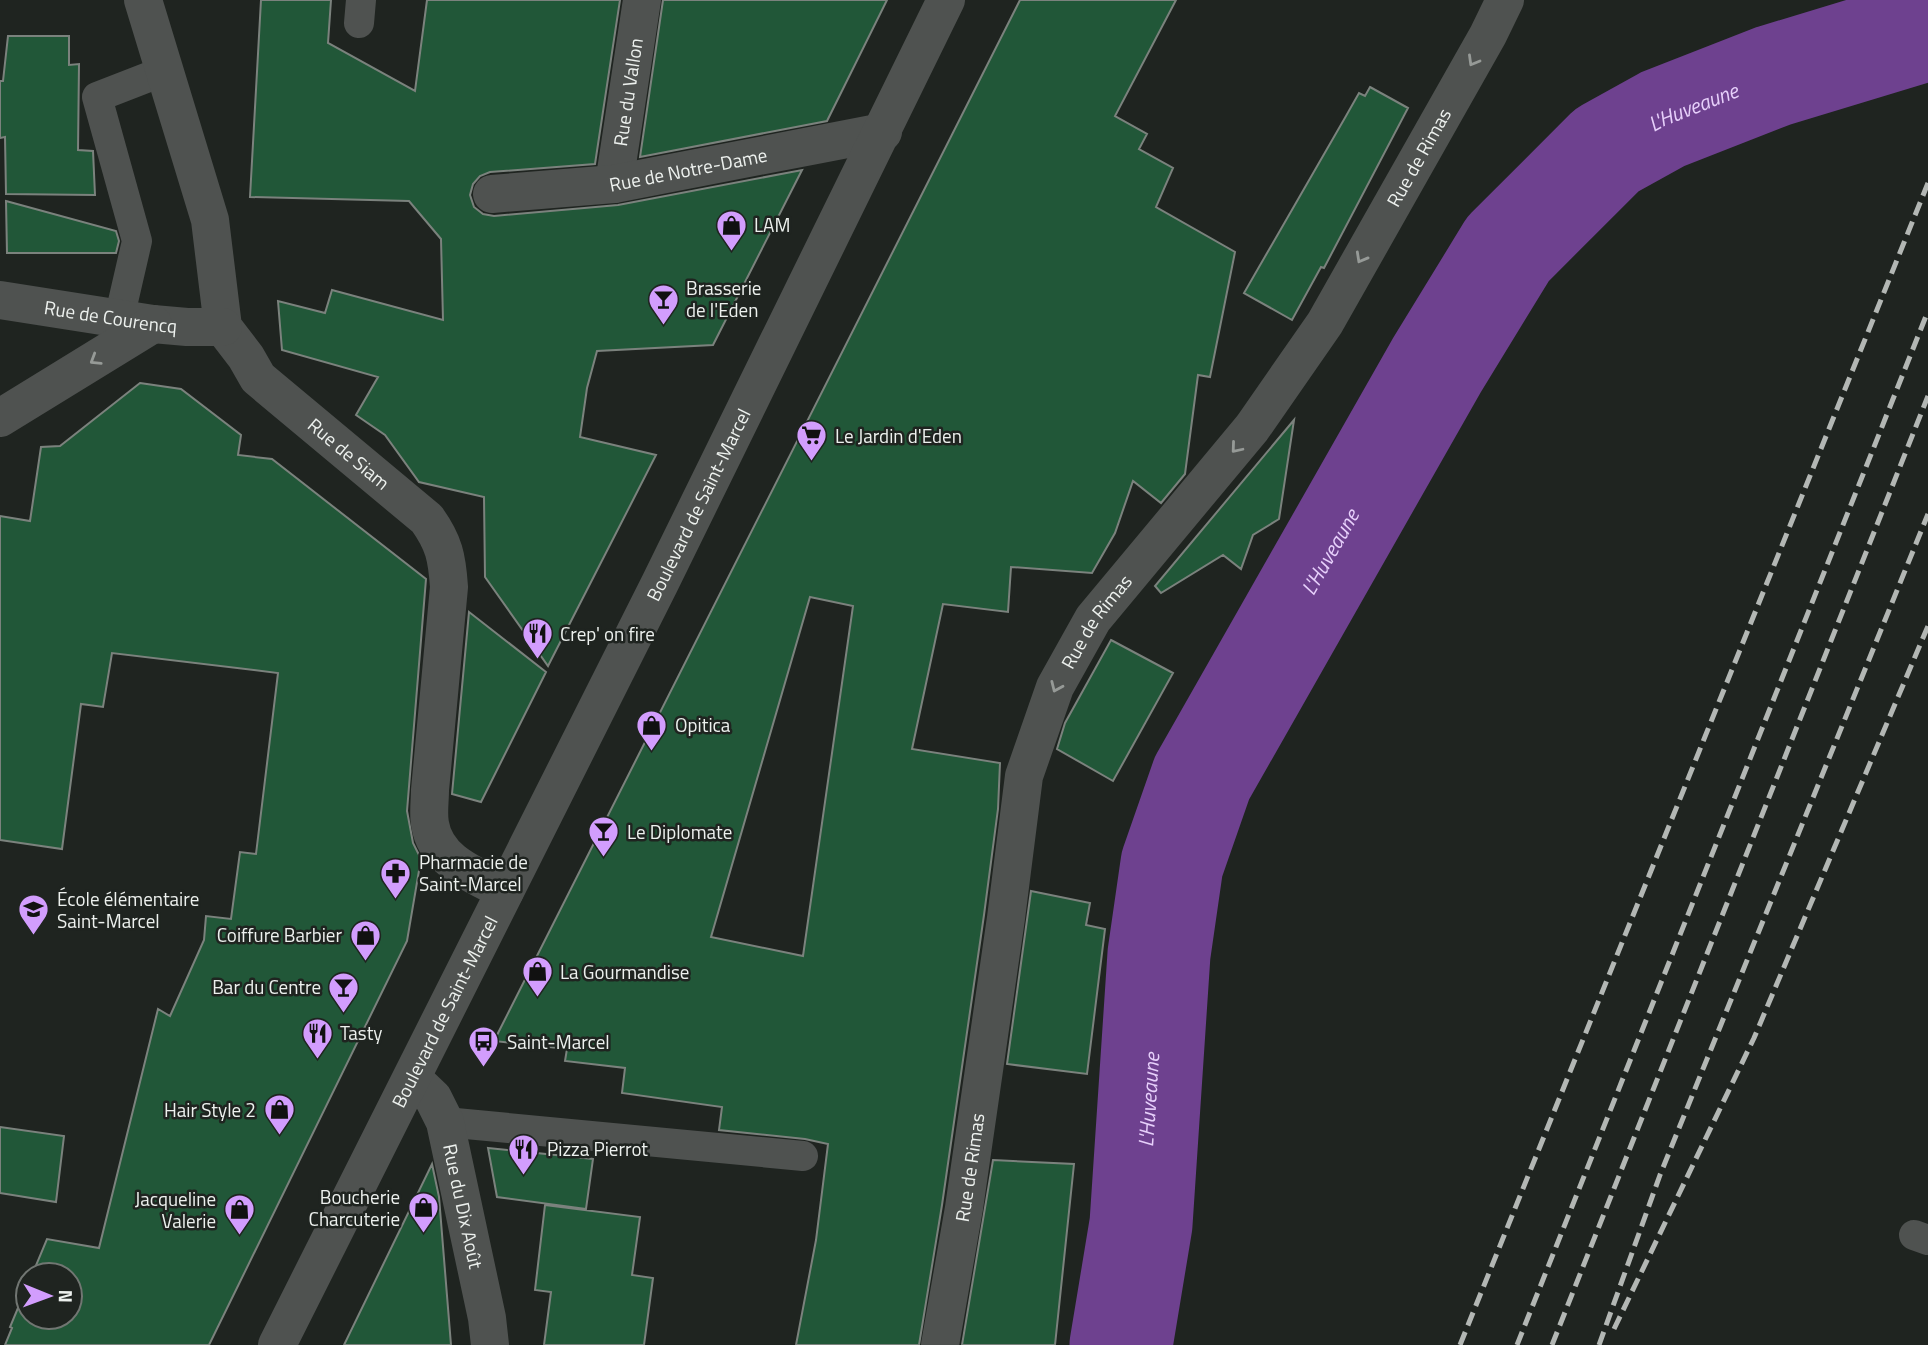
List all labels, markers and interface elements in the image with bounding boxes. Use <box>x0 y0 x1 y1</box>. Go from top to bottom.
street label: Rue du Vallon <box>605 36 650 148</box>
one-way arrow <box>1468 53 1481 66</box>
water label: L'Huveaune <box>1642 74 1744 139</box>
street label: Rue de Rimas <box>1379 102 1458 212</box>
street label: Rue de Notre-Dame <box>607 140 770 199</box>
shop icon: LAM <box>714 208 748 252</box>
place label: LAM <box>754 210 790 239</box>
one-way arrow <box>1356 251 1369 263</box>
place label: Brasserie de l'Eden <box>686 273 761 324</box>
bar icon: Brasserie de l'Eden <box>646 282 680 326</box>
street label: Rue de Courencq <box>42 292 178 340</box>
one-way arrow <box>89 351 102 364</box>
street label: Boulevard de Saint-Marcel <box>638 403 758 606</box>
street label: Rue de Siam <box>302 410 397 496</box>
supermarket icon: Le Jardin d'Eden <box>795 419 829 463</box>
place label: Le Jardin d'Eden <box>835 421 962 450</box>
one-way arrow <box>1232 440 1244 453</box>
water label: L'Huveaune <box>1292 502 1368 601</box>
street label: Rue de Rimas <box>1053 567 1139 674</box>
restaurant icon: Crep' on fire <box>520 617 554 661</box>
place label: Crep' on fire <box>560 619 655 648</box>
one-way arrow <box>1050 680 1064 693</box>
shop icon: Opitica <box>635 708 669 752</box>
place label: Opitica <box>675 710 731 739</box>
bar icon: Le Diplomate <box>587 815 621 859</box>
place label: Le Diplomate <box>627 817 732 846</box>
place label: Pharmacie de Saint-Marcel <box>419 847 528 898</box>
pharmacy icon: Pharmacie de Saint-Marcel <box>379 856 413 900</box>
place label: École élémentaire Saint-Marcel <box>57 884 199 935</box>
school or university icon: École élémentaire Saint-Marcel <box>17 893 51 937</box>
street label: Boulevard de Saint-Marcel <box>384 911 505 1112</box>
shop icon: Coiffure Barbier <box>348 918 382 962</box>
place label: Coiffure Barbier <box>217 920 342 949</box>
shop icon: La Gourmandise <box>520 955 554 999</box>
place label: La Gourmandise <box>560 957 689 986</box>
bar icon: Bar du Centre <box>327 970 361 1014</box>
place label: Bar du Centre <box>212 972 321 1001</box>
restaurant icon: Tasty <box>300 1016 334 1060</box>
place label: Tasty <box>340 1018 383 1047</box>
bus stop icon: Saint-Marcel <box>467 1025 501 1069</box>
place label: Saint-Marcel <box>507 1027 610 1056</box>
water label: L'Huveaune <box>1129 1050 1167 1148</box>
shop icon: Hair Style 2 <box>262 1093 296 1137</box>
place label: Hair Style 2 <box>164 1095 256 1124</box>
street label: Rue de Rimas <box>947 1111 992 1224</box>
restaurant icon: Pizza Pierrot <box>507 1132 541 1176</box>
place label: Pizza Pierrot <box>547 1134 648 1163</box>
street label: Rue du Dix Août <box>436 1141 491 1272</box>
place label: Boucherie Charcuterie <box>309 1182 400 1233</box>
place label: Jacqueline Valerie <box>135 1184 216 1235</box>
shop icon: Boucherie Charcuterie <box>406 1191 440 1235</box>
shop icon: Jacqueline Valerie <box>222 1193 256 1237</box>
north arrow <box>14 1261 84 1331</box>
text: N <box>52 1289 81 1303</box>

